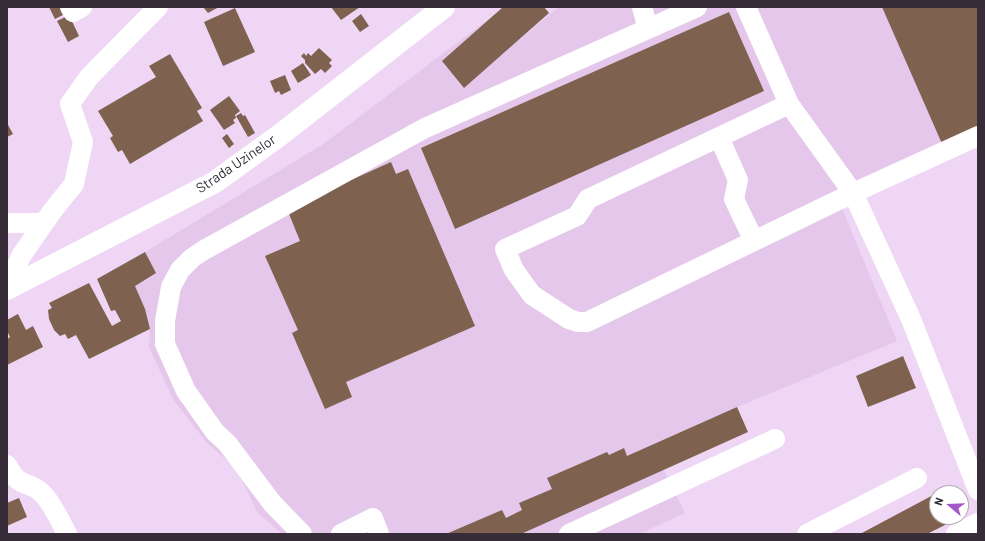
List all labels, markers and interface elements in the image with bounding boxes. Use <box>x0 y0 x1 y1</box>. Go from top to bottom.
street label: Strada Uzinelor <box>193 131 279 197</box>
north arrow <box>929 485 969 525</box>
text: N <box>931 496 945 507</box>

